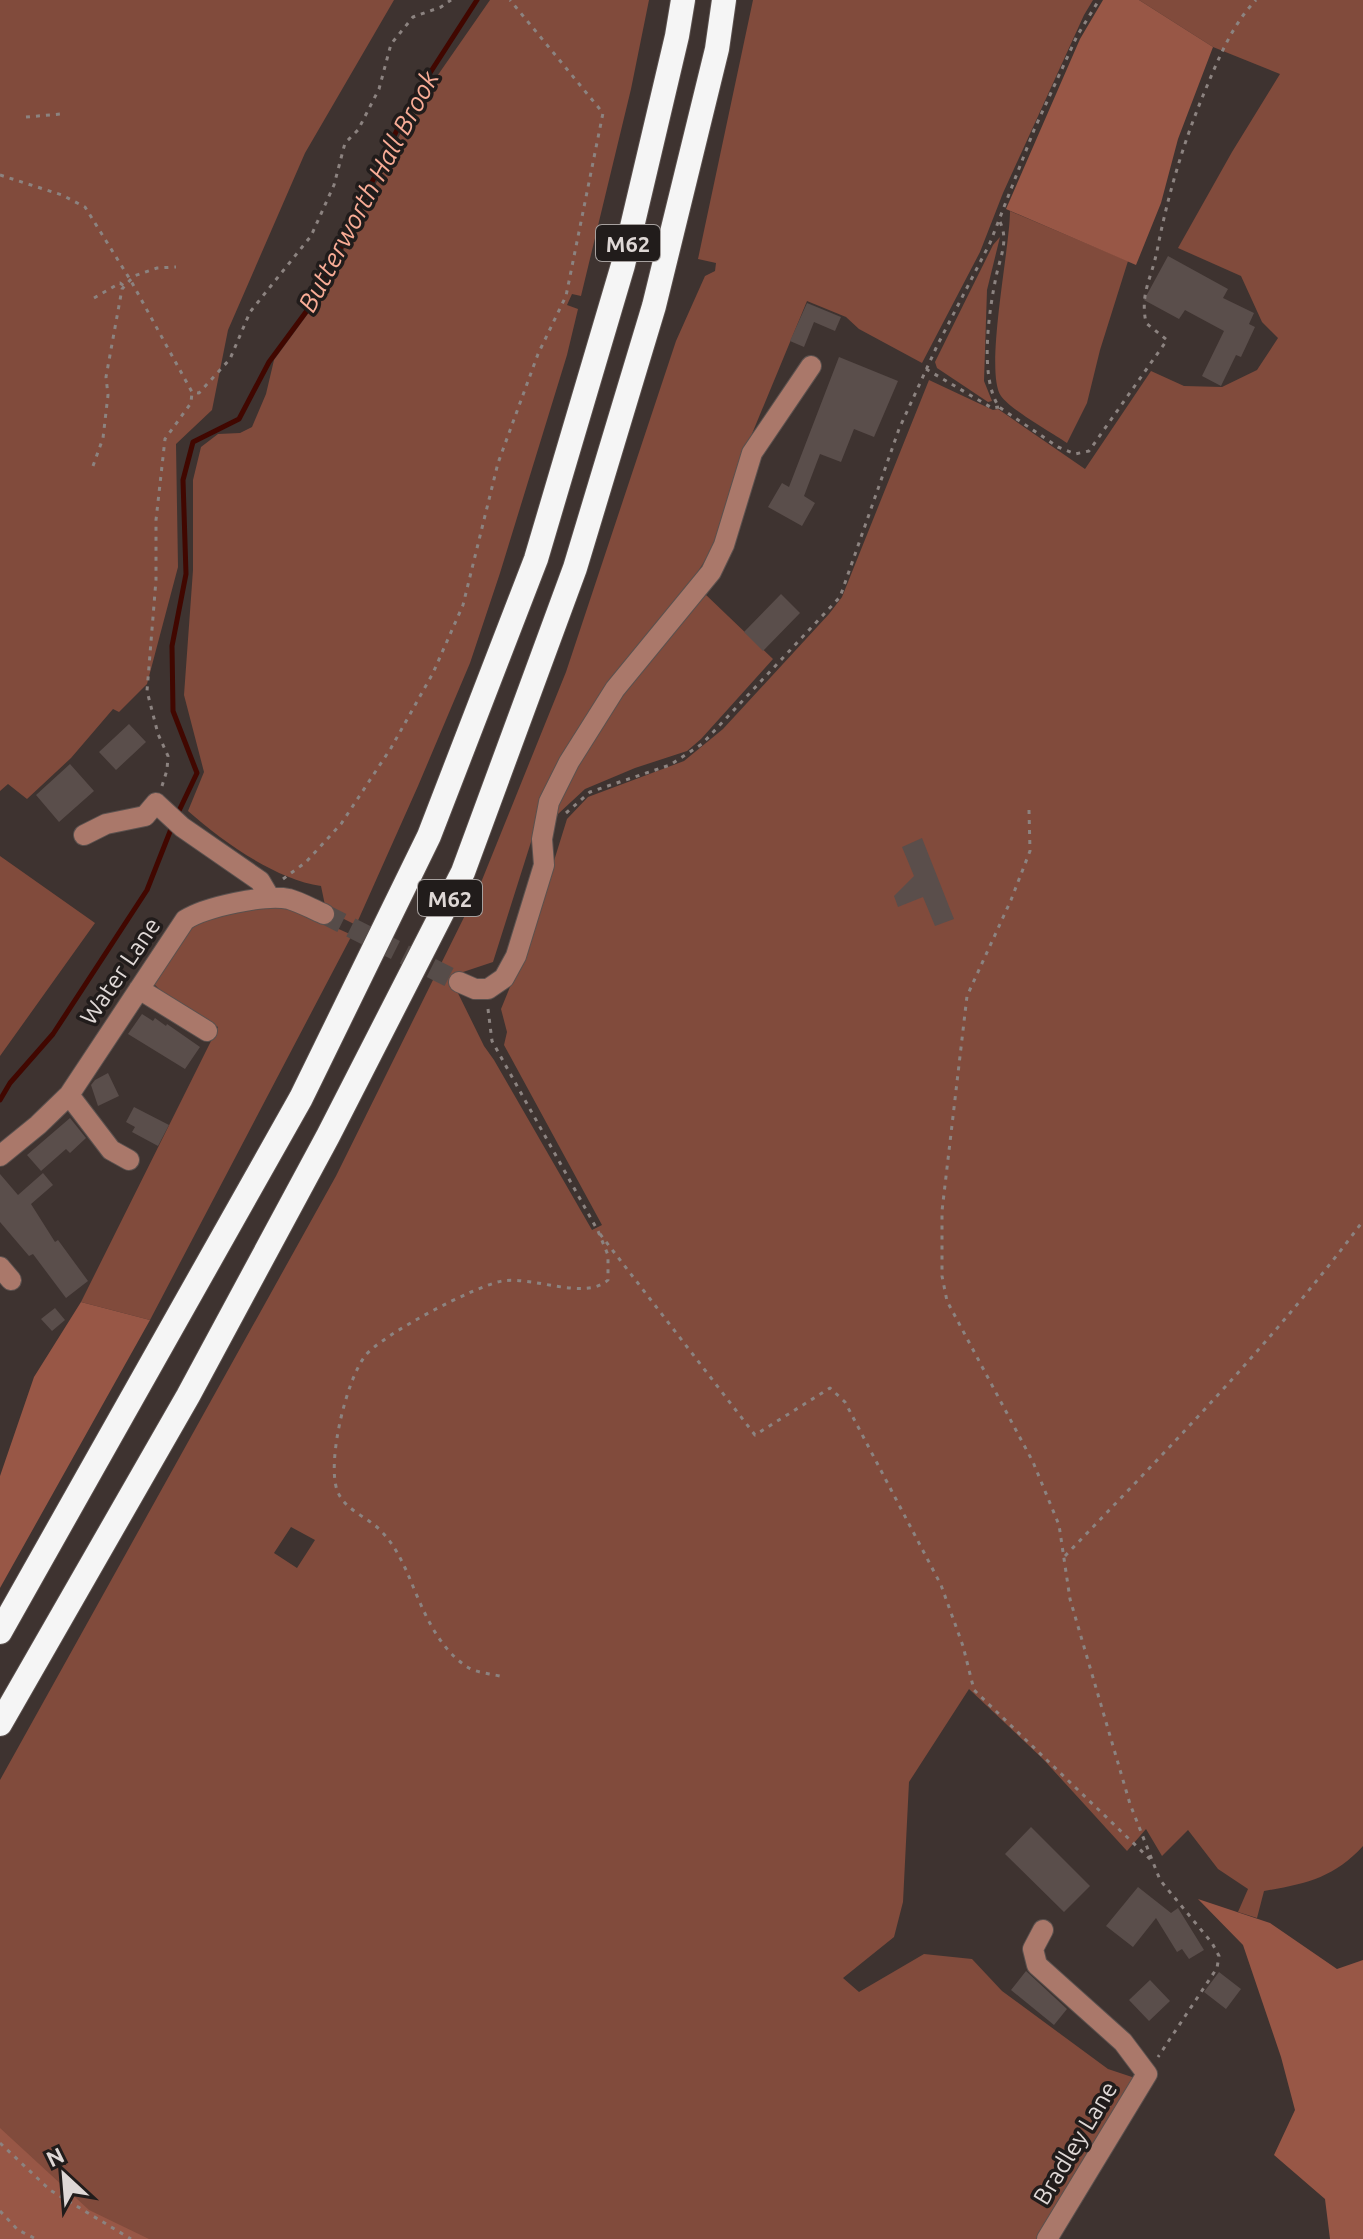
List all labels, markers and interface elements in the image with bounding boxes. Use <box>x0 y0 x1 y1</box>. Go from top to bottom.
water label: Butterworth Hall Brook <box>292 65 444 316</box>
road number: M62 <box>596 225 660 261</box>
road number: M62 <box>418 880 482 916</box>
street label: Water Lane <box>74 913 166 1029</box>
street label: Bradley Lane <box>1028 2077 1122 2209</box>
north arrow <box>24 2135 104 2215</box>
text: N <box>42 2142 68 2171</box>

